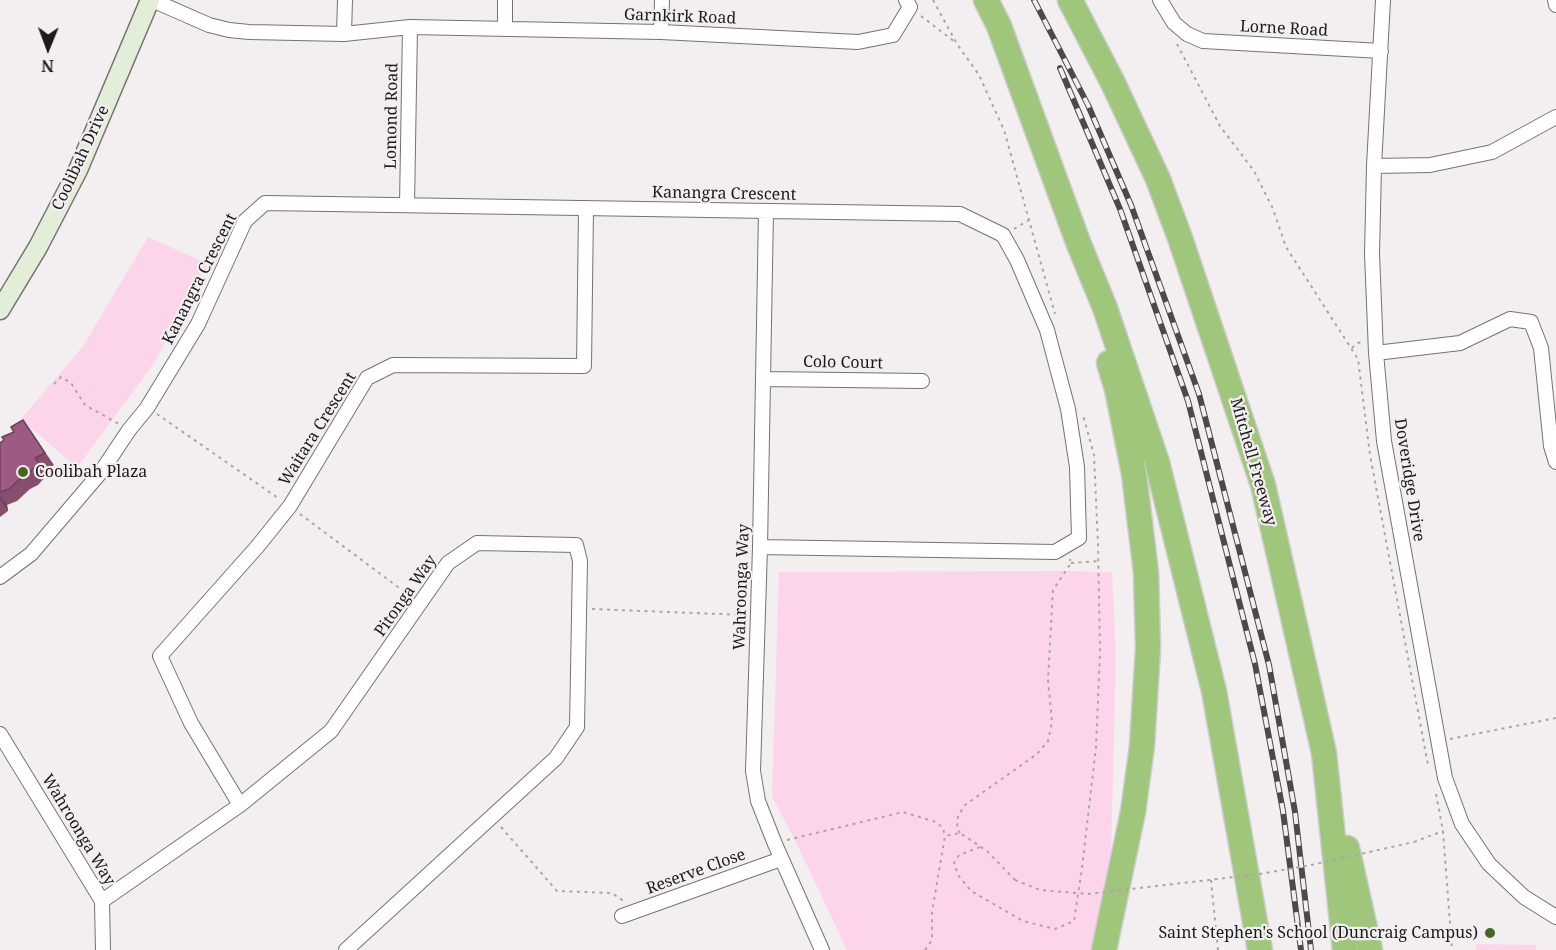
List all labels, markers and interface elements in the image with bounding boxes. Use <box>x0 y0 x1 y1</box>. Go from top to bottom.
street label: Garnkirk Road <box>624 5 736 29</box>
street label: Lorne Road <box>1239 17 1329 41</box>
north arrow <box>18 18 78 78</box>
text: N <box>41 55 54 77</box>
street label: Lomond Road <box>381 63 403 169</box>
street label: Coolibah Drive <box>48 102 114 214</box>
street label: Kanangra Crescent <box>652 183 796 205</box>
street label: Kanangra Crescent <box>159 210 241 348</box>
street label: Colo Court <box>803 353 883 373</box>
street label: Waitara Crescent <box>275 369 361 489</box>
street label: Mitchell Freeway <box>1226 396 1280 528</box>
street label: Doveridge Drive <box>1390 417 1428 543</box>
place label: Coolibah Plaza <box>35 462 147 482</box>
marker: Coolibah Plaza <box>16 465 30 479</box>
street label: Wahroonga Way <box>730 524 754 650</box>
street label: Pitonga Way <box>371 552 441 640</box>
street label: Wahroonga Way <box>37 771 119 889</box>
street label: Reserve Close <box>644 845 748 899</box>
place label: Saint Stephen's School (Duncraig Campus) <box>1158 923 1478 943</box>
marker: Saint Stephen's School (Duncraig Campus) <box>1483 926 1497 940</box>

